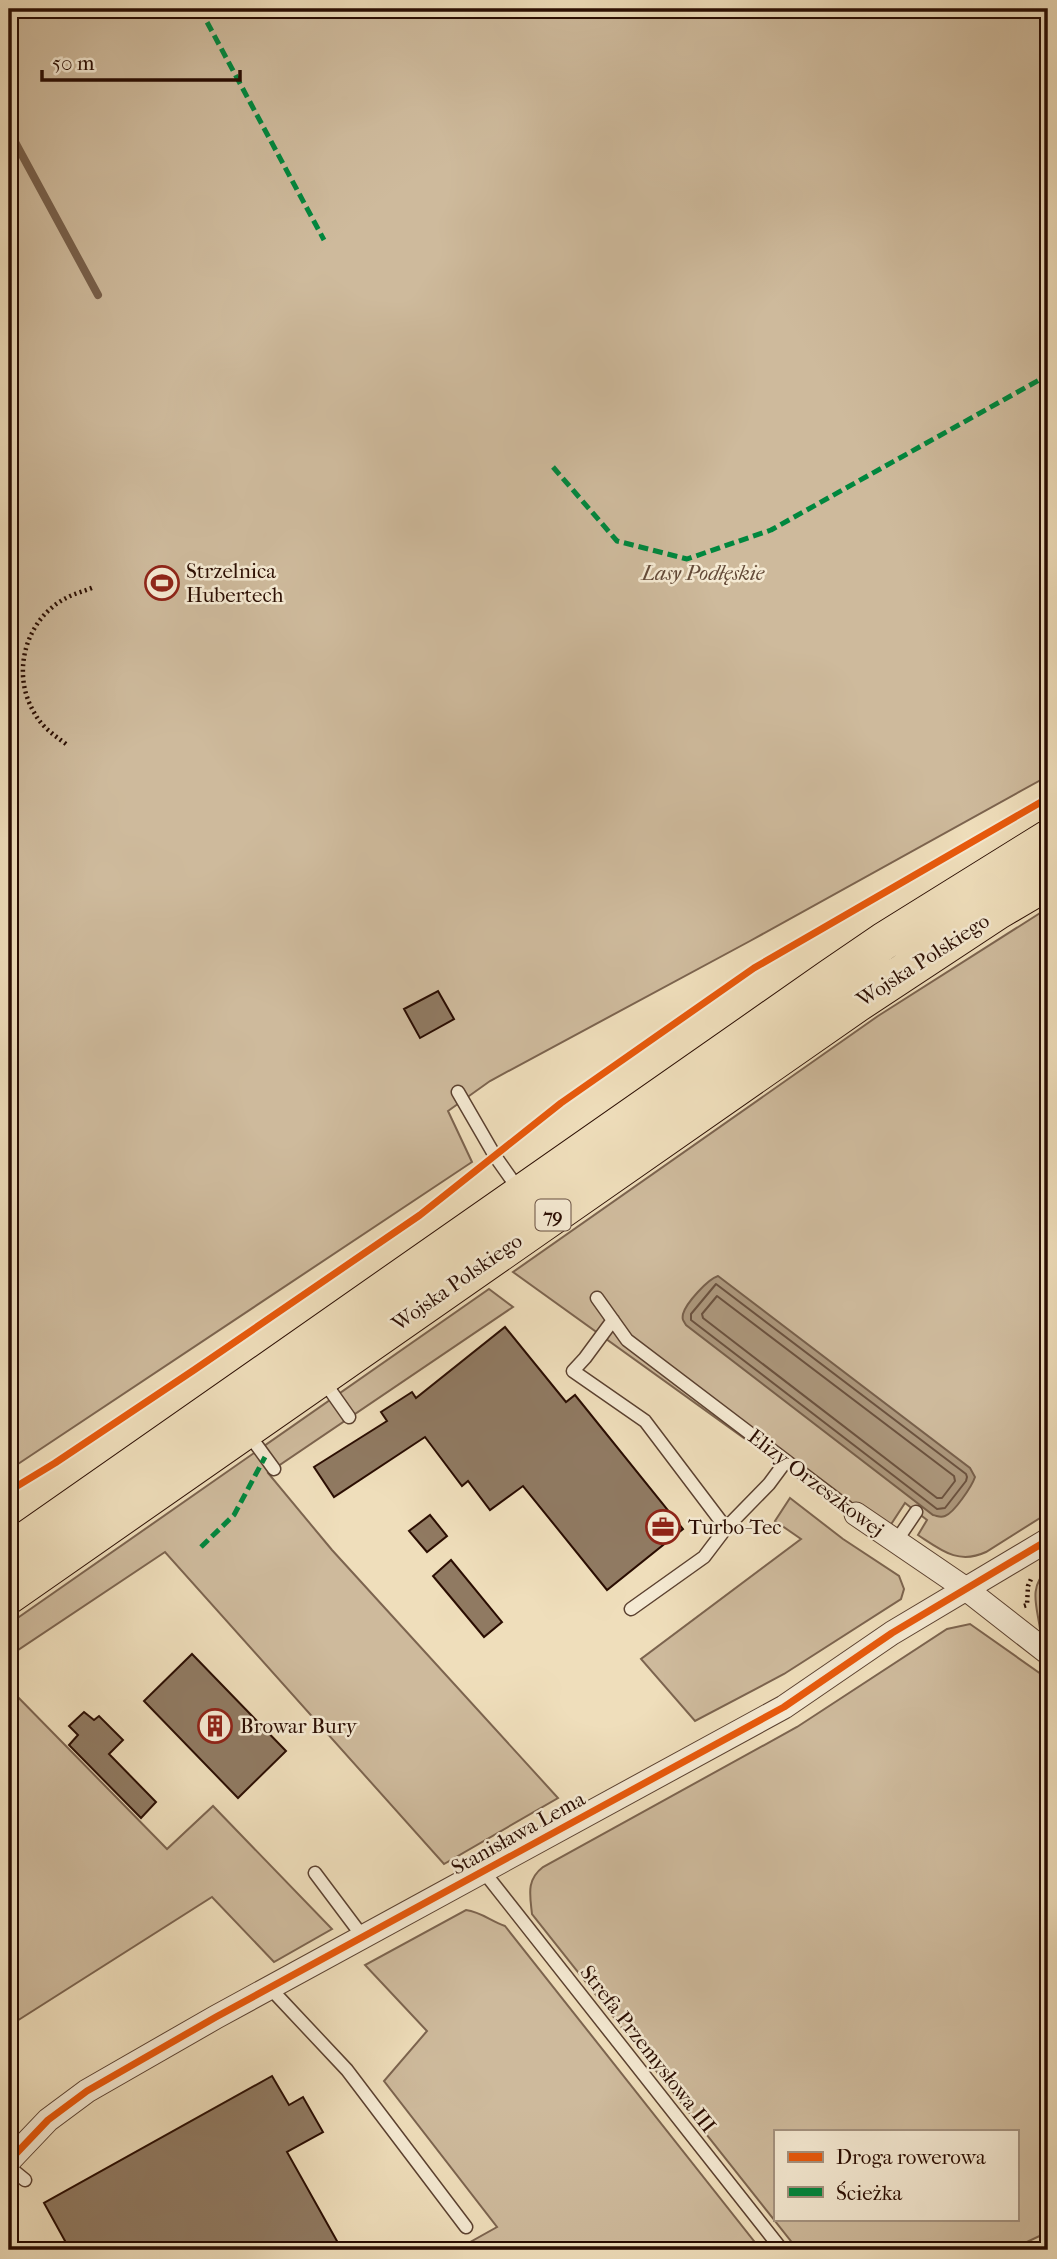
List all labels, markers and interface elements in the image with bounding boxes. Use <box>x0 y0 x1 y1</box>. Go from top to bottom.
scale bar <box>42 38 240 82</box>
text: 50 m <box>52 51 95 75</box>
place label: Strzelnica Hubertech <box>186 559 284 607</box>
park label: Lasy Podłęskie <box>640 561 765 585</box>
sports icon: Strzelnica Hubertech <box>143 564 181 602</box>
street label: Wojska Polskiego <box>851 908 994 1012</box>
road number: 79 <box>536 1200 570 1231</box>
street label: Wojska Polskiego <box>387 1228 527 1336</box>
street label: Elizy Orzeszkowej <box>743 1424 889 1542</box>
office icon: Turbo-Tec <box>644 1508 682 1546</box>
place label: Turbo-Tec <box>688 1515 782 1539</box>
building icon: Browar Bury <box>196 1707 234 1745</box>
place label: Browar Bury <box>240 1714 358 1738</box>
street label: Stanisława Lema <box>447 1786 589 1880</box>
street label: Strefa Przemysłowa III <box>575 1961 721 2137</box>
legend <box>774 2130 1018 2220</box>
text: Droga rowerowa <box>836 2145 986 2169</box>
text: Ścieżka <box>836 2181 903 2205</box>

